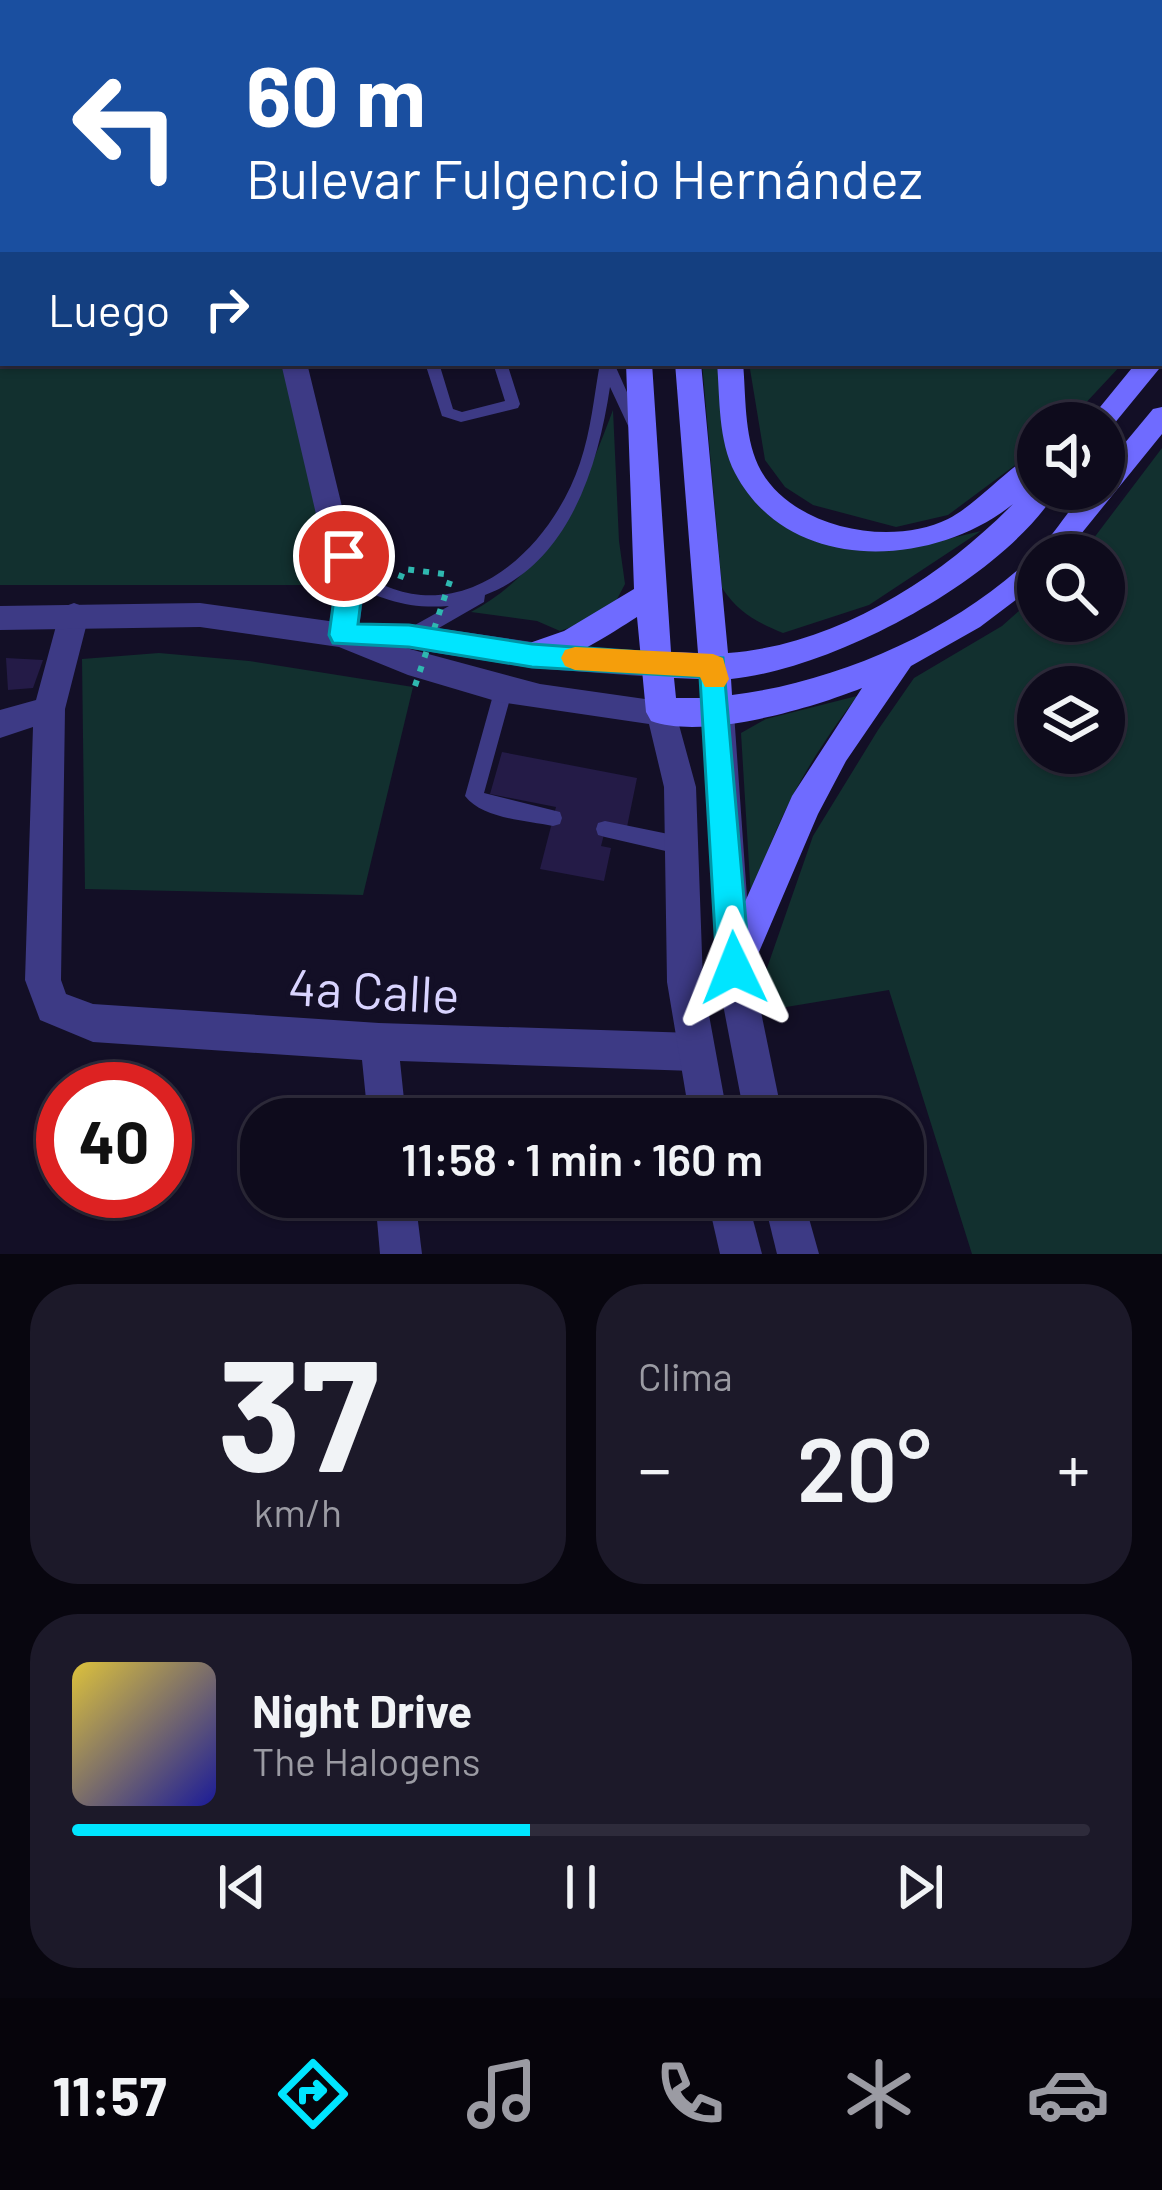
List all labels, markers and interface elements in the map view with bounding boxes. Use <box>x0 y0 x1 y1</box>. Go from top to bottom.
text: 60 m <box>246 43 426 144</box>
icon: left <box>48 48 204 204</box>
text: Bulevar Fulgencio Hernández <box>246 145 923 210</box>
icon: right <box>194 276 260 342</box>
text: Luego <box>48 282 170 336</box>
map controls <box>1017 402 1125 774</box>
button: sound <box>1017 402 1125 510</box>
pin <box>293 505 395 607</box>
icon: arrive <box>311 523 377 589</box>
button: search <box>1017 534 1125 642</box>
button: layers <box>1017 666 1125 774</box>
position arrow <box>671 905 797 1031</box>
street label: 4a Calle <box>287 954 461 1024</box>
speed limit sign: 40 <box>36 1062 192 1218</box>
text: 11:58 · 1 min · 160 m <box>401 1131 763 1185</box>
text: 37 <box>217 1316 379 1503</box>
text: Clima <box>638 1352 733 1399</box>
text: 20° <box>797 1412 931 1520</box>
text: − <box>638 1427 671 1506</box>
text: + <box>1057 1427 1090 1506</box>
text: km/h <box>254 1488 342 1535</box>
text: Night Drive <box>252 1683 472 1737</box>
text: The Halogens <box>252 1737 481 1784</box>
icon: previous <box>209 1854 275 1920</box>
icon: pause <box>548 1854 614 1920</box>
icon: next <box>887 1854 953 1920</box>
icon: directions <box>271 2052 355 2136</box>
icon: music <box>460 2052 544 2136</box>
icon: phone <box>648 2052 732 2136</box>
icon: climate <box>837 2052 921 2136</box>
icon: car <box>1026 2052 1110 2136</box>
text: 11:57 <box>52 2062 166 2127</box>

